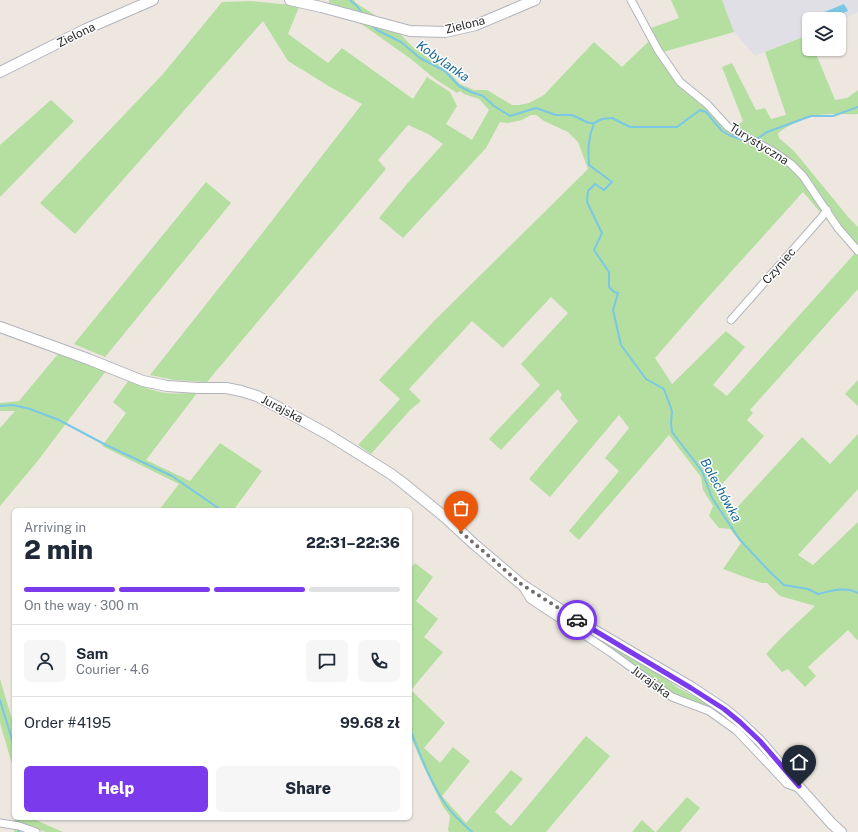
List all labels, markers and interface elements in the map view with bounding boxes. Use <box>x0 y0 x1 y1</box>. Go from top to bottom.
map controls <box>802 12 846 56</box>
button: layers <box>802 12 846 56</box>
street label: Zielona <box>443 13 487 37</box>
street label: Zielona <box>55 20 97 50</box>
water label: Kobylanka <box>414 37 472 85</box>
street label: Turystyczna <box>727 120 791 168</box>
street label: Czyniec <box>759 245 799 287</box>
street label: Jurajska <box>259 392 305 426</box>
water label: Bolechówka <box>697 455 745 525</box>
pin <box>444 491 478 532</box>
icon: bag <box>450 497 472 519</box>
text: Arriving in <box>24 520 86 535</box>
text: 2 min <box>24 534 93 565</box>
text: 22:31–22:36 <box>306 534 400 551</box>
text: On the way · 300 m <box>24 598 138 613</box>
courier <box>557 600 597 640</box>
icon: car <box>566 609 588 631</box>
button: person <box>24 640 66 682</box>
button: chat <box>306 640 348 682</box>
button: phone <box>358 640 400 682</box>
text: Sam <box>76 645 108 662</box>
text: Courier · 4.6 <box>76 662 149 677</box>
street label: Jurajska <box>629 663 673 701</box>
text: Order #4195 <box>24 714 111 731</box>
text: 99.68 zł <box>340 714 400 731</box>
pin <box>782 745 816 786</box>
icon: home <box>788 751 810 773</box>
button: Help <box>24 766 208 812</box>
button: Share <box>216 766 400 812</box>

